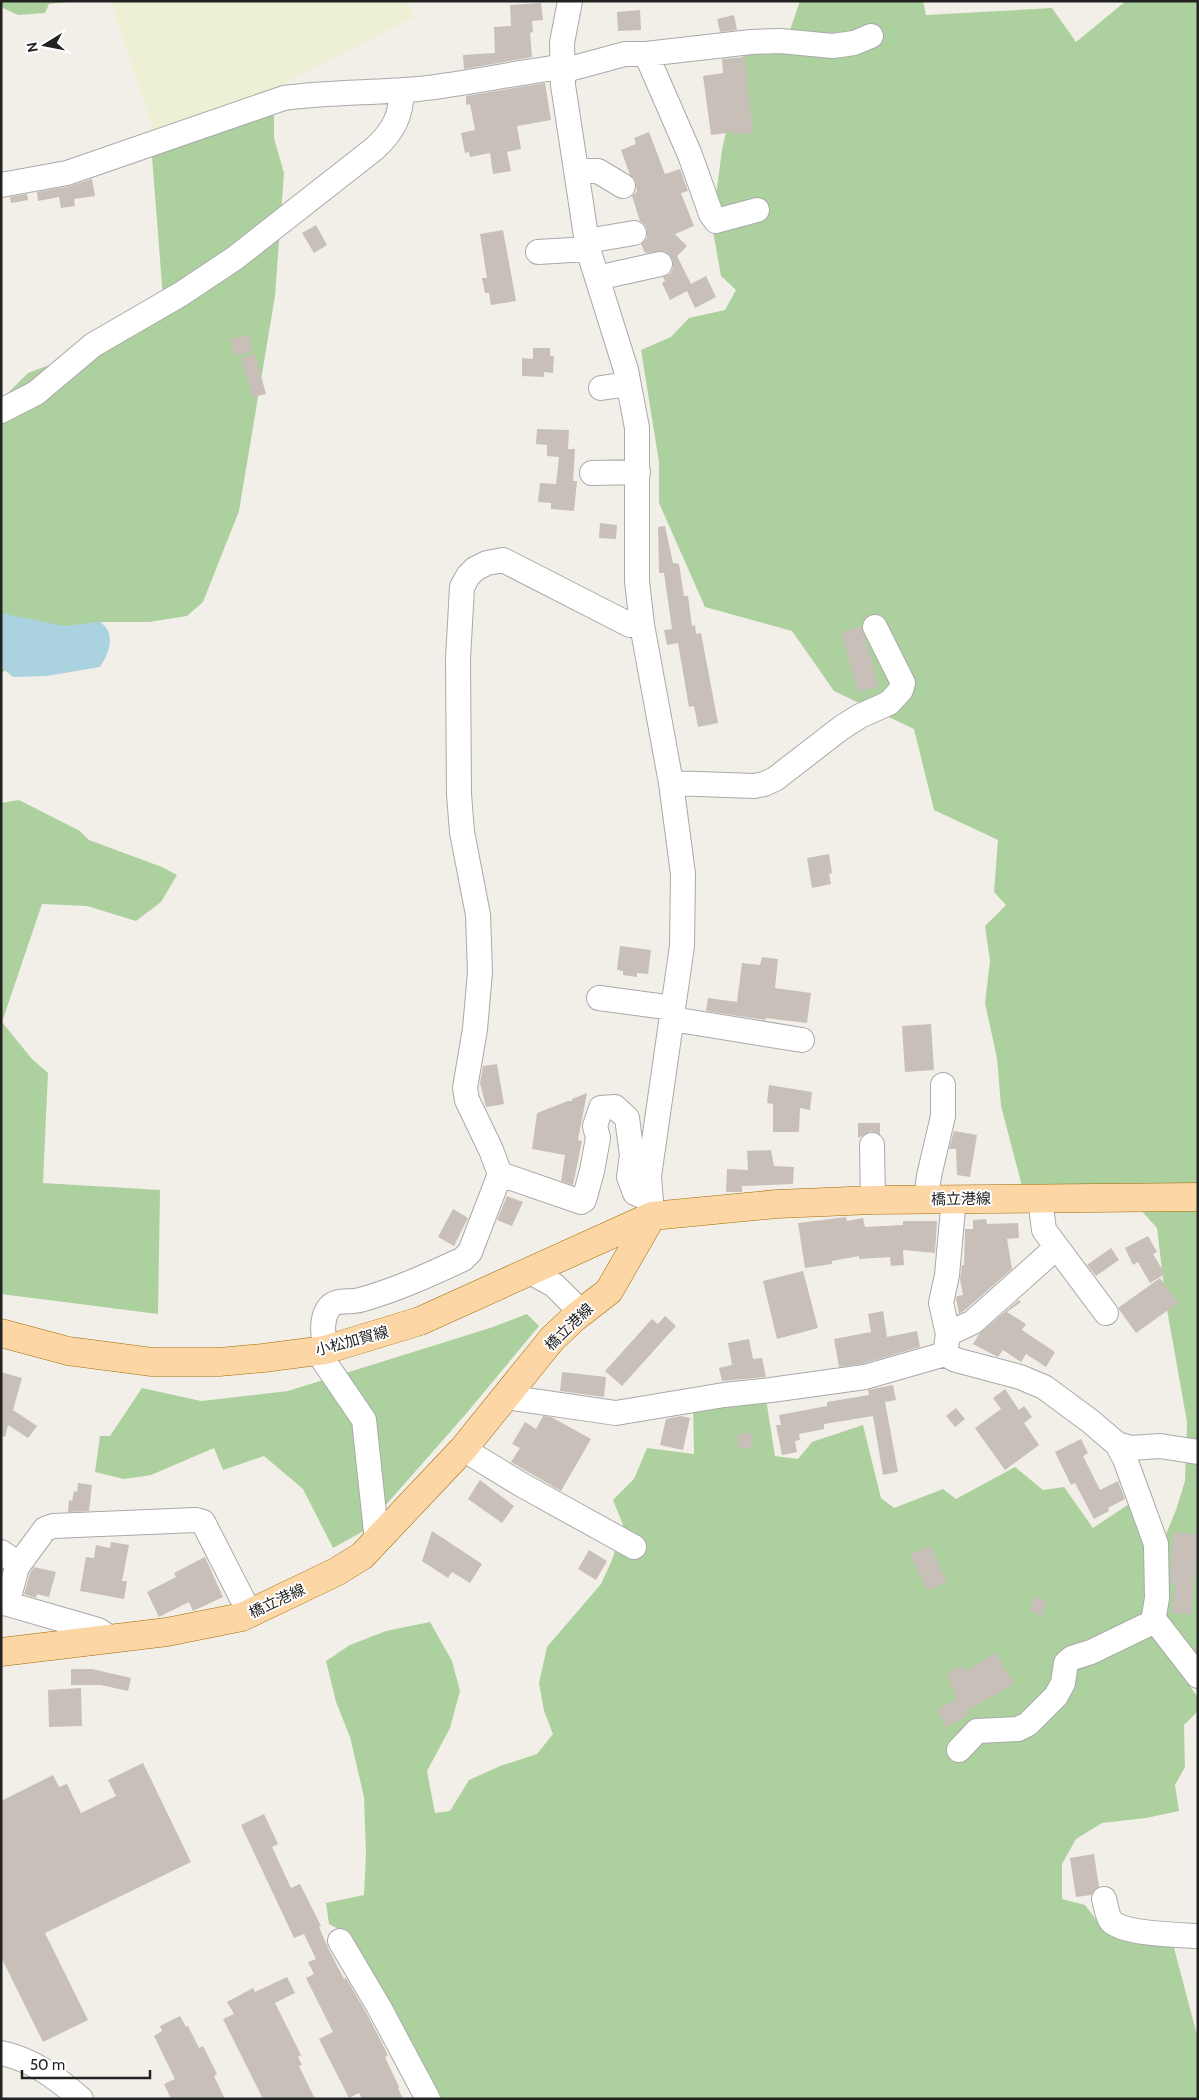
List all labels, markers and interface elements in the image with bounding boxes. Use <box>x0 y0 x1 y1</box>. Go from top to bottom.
north arrow <box>20 20 70 70</box>
text: N <box>22 41 42 54</box>
street label: 橋立港線 <box>931 1189 991 1209</box>
street label: 橋立港線 <box>541 1300 597 1354</box>
street label: 小松加賀線 <box>313 1323 391 1359</box>
street label: 橋立港線 <box>246 1580 308 1622</box>
scale bar <box>22 2048 150 2080</box>
text: 50 m <box>30 2056 65 2074</box>

